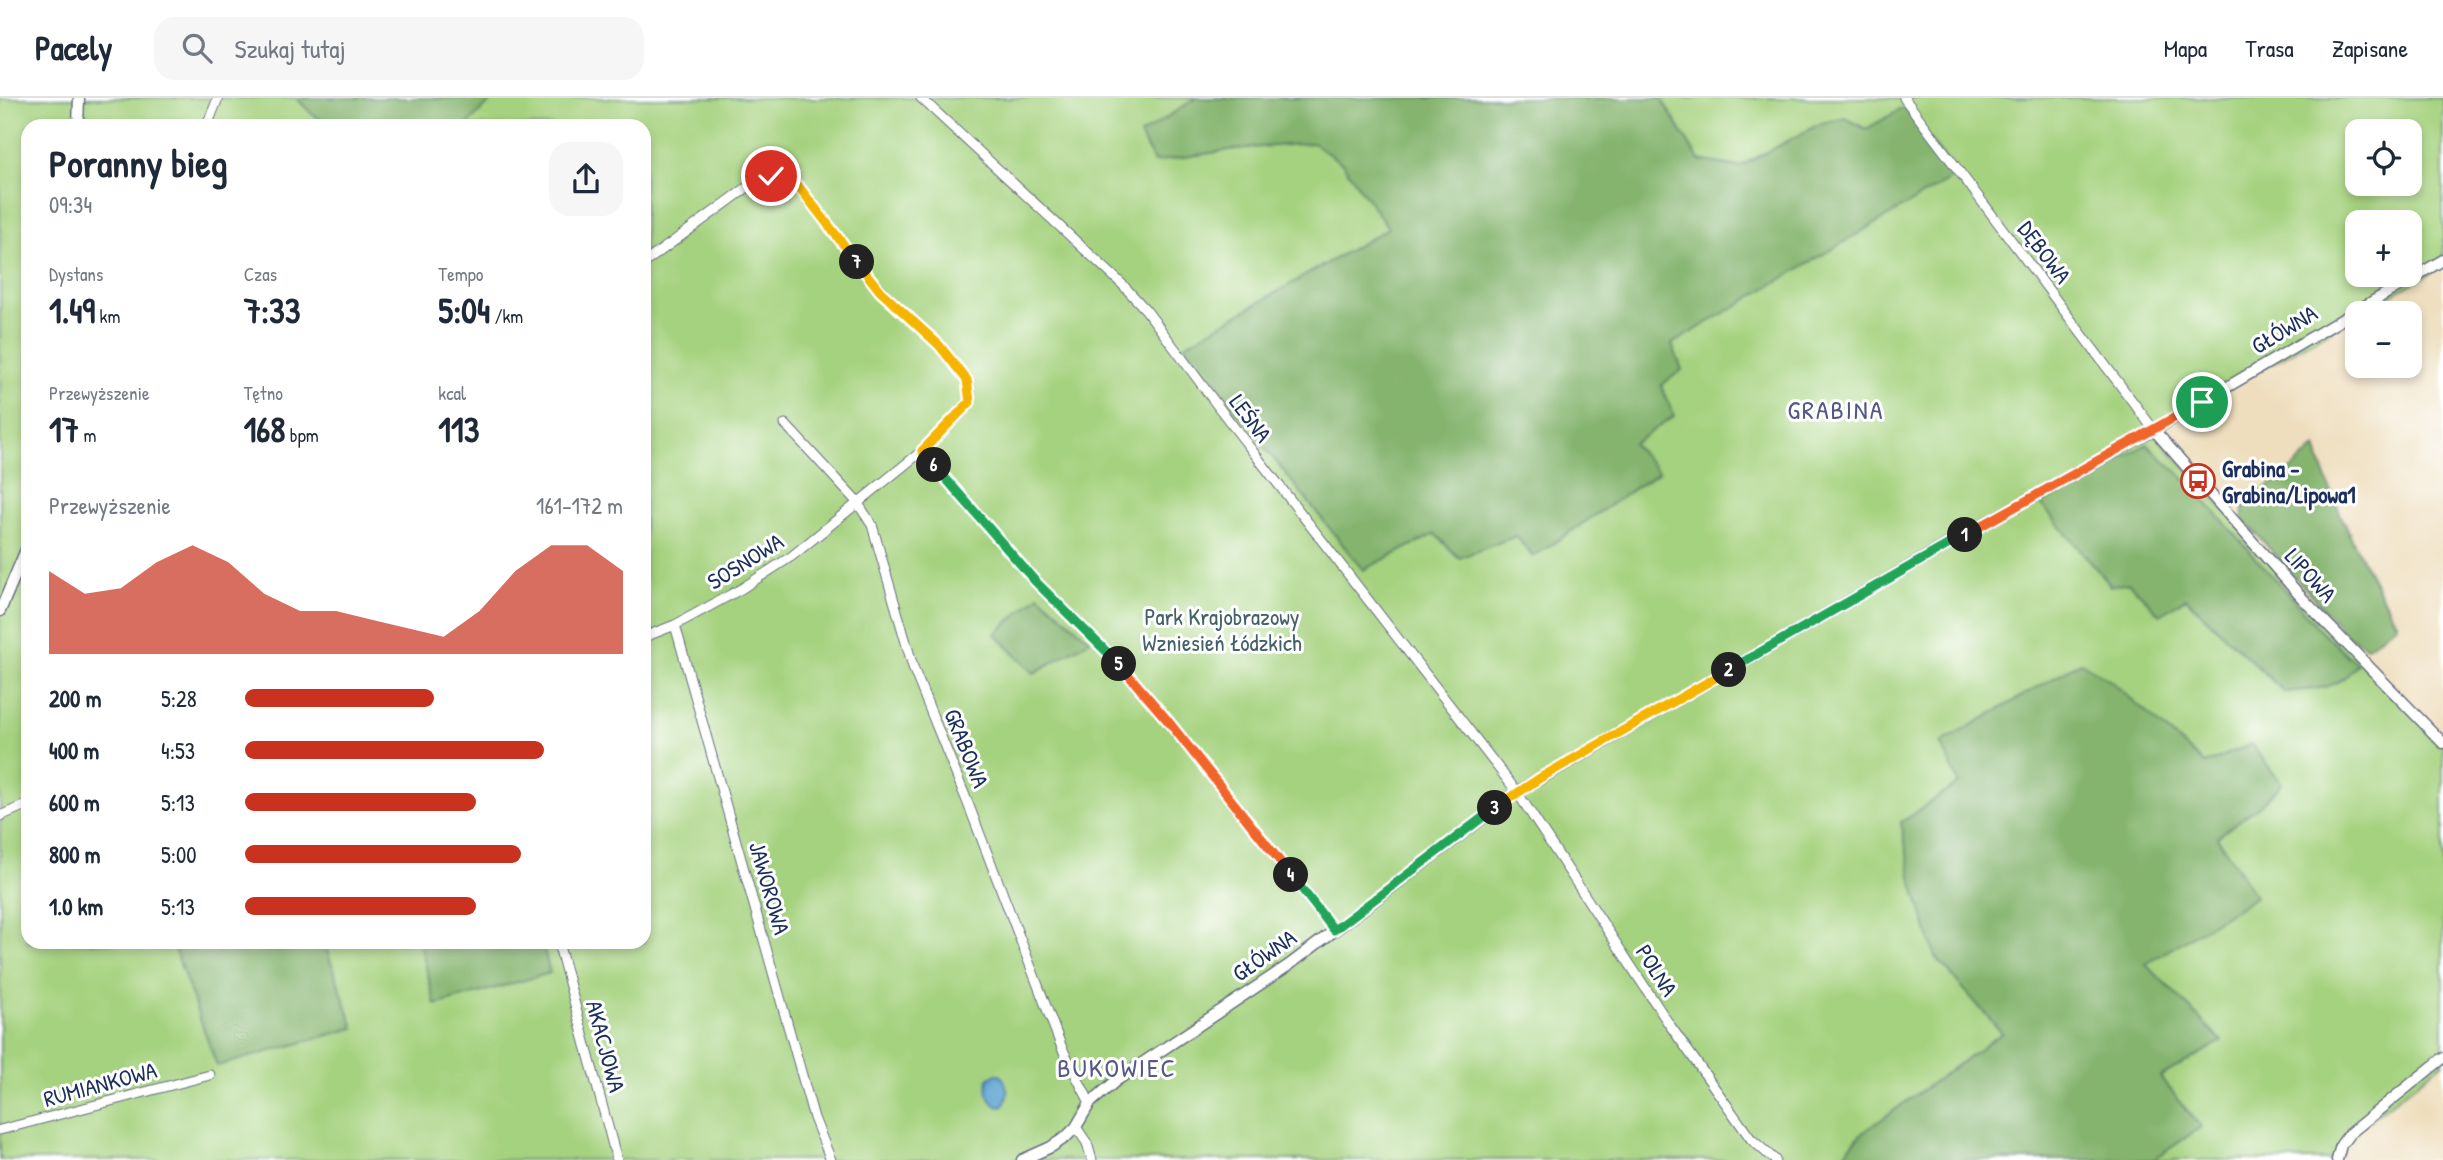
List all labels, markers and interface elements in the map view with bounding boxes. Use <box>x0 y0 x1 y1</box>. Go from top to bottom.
search box <box>154 17 644 80</box>
text: Pacely <box>35 26 112 70</box>
icon: search <box>178 29 216 67</box>
text: Szukaj tutaj <box>234 31 346 66</box>
text: Mapa <box>2164 32 2207 64</box>
text: Trasa <box>2245 32 2294 64</box>
text: Zapisane <box>2332 32 2408 64</box>
map controls <box>2345 119 2422 378</box>
button: locate <box>2345 119 2422 196</box>
text: Poranny bieg <box>49 137 228 189</box>
button: share <box>549 142 623 216</box>
pin <box>741 146 801 206</box>
icon: check <box>752 157 790 195</box>
text: 09:34 <box>49 189 92 220</box>
button: + <box>2345 210 2422 287</box>
street label: DĘBOWA <box>2011 214 2079 290</box>
pin: 7 <box>840 244 874 280</box>
text: 7 <box>852 248 861 274</box>
text: Dystans <box>49 261 103 287</box>
text: Czas <box>244 261 277 287</box>
text: Tempo <box>438 261 484 287</box>
text: 1.49 <box>49 287 95 334</box>
text: 7:33 <box>244 287 300 334</box>
text: 5:04 <box>438 287 490 334</box>
street label: GŁÓWNA <box>2245 297 2323 361</box>
button: − <box>2345 301 2422 378</box>
text: km <box>95 303 120 329</box>
text: /km <box>490 303 523 329</box>
pin <box>2172 372 2232 432</box>
text: Przewyższenie <box>49 380 150 406</box>
text: Tętno <box>244 380 283 406</box>
text: kcal <box>438 380 466 406</box>
icon: arrive <box>2183 383 2221 421</box>
street label: LEŚNA <box>1223 388 1279 448</box>
district label: GRABINA <box>1788 392 1884 427</box>
text: 17 <box>49 406 79 453</box>
text: 168 <box>244 406 285 453</box>
text: 113 <box>438 406 479 453</box>
text: m <box>79 422 96 448</box>
text: bpm <box>285 422 319 448</box>
pin: 6 <box>916 448 951 482</box>
text: 6 <box>930 451 937 477</box>
place label: Grabina - Grabina/Lipowa1 <box>2222 453 2356 511</box>
bus stop icon: Grabina - Grabina/Lipowa1 <box>2179 462 2217 500</box>
text: Przewyższenie <box>49 490 171 521</box>
text: 161–172 m <box>536 490 623 521</box>
pin: 1 <box>1948 518 1982 552</box>
text: 1 <box>1961 521 1968 547</box>
street label: SOSNOWA <box>701 526 789 596</box>
street label: LIPOWA <box>2278 541 2344 609</box>
park label: Park Krajobrazowy Wzniesień Łódzkich <box>1142 601 1302 658</box>
pin: 5 <box>1102 646 1136 682</box>
text: 5 <box>1114 650 1123 676</box>
pin: 2 <box>1712 652 1746 688</box>
text: 2 <box>1724 656 1733 682</box>
text: 200 m <box>49 683 101 714</box>
text: 5:28 <box>161 683 197 714</box>
street label: GRABOWA <box>937 704 997 792</box>
text: 400 m <box>49 735 99 766</box>
text: 4:53 <box>161 735 195 766</box>
text: 600 m <box>49 787 100 818</box>
text: 5:13 <box>161 787 195 818</box>
pin: 3 <box>1478 790 1512 826</box>
text: 3 <box>1490 794 1499 820</box>
street label: JAWOROWA <box>742 838 798 938</box>
text: 800 m <box>49 839 101 870</box>
text: 5:00 <box>161 839 197 870</box>
pin: 4 <box>1274 858 1308 892</box>
text: 4 <box>1287 861 1294 887</box>
text: 1.0 km <box>49 891 103 922</box>
text: 5:13 <box>161 891 195 922</box>
street label: GŁÓWNA <box>1226 922 1302 988</box>
street label: POLNA <box>1629 938 1685 1002</box>
street label: AKACJOWA <box>579 997 633 1095</box>
district label: BUKOWIEC <box>1057 1050 1177 1085</box>
street label: RUMIANKOWA <box>40 1054 160 1114</box>

